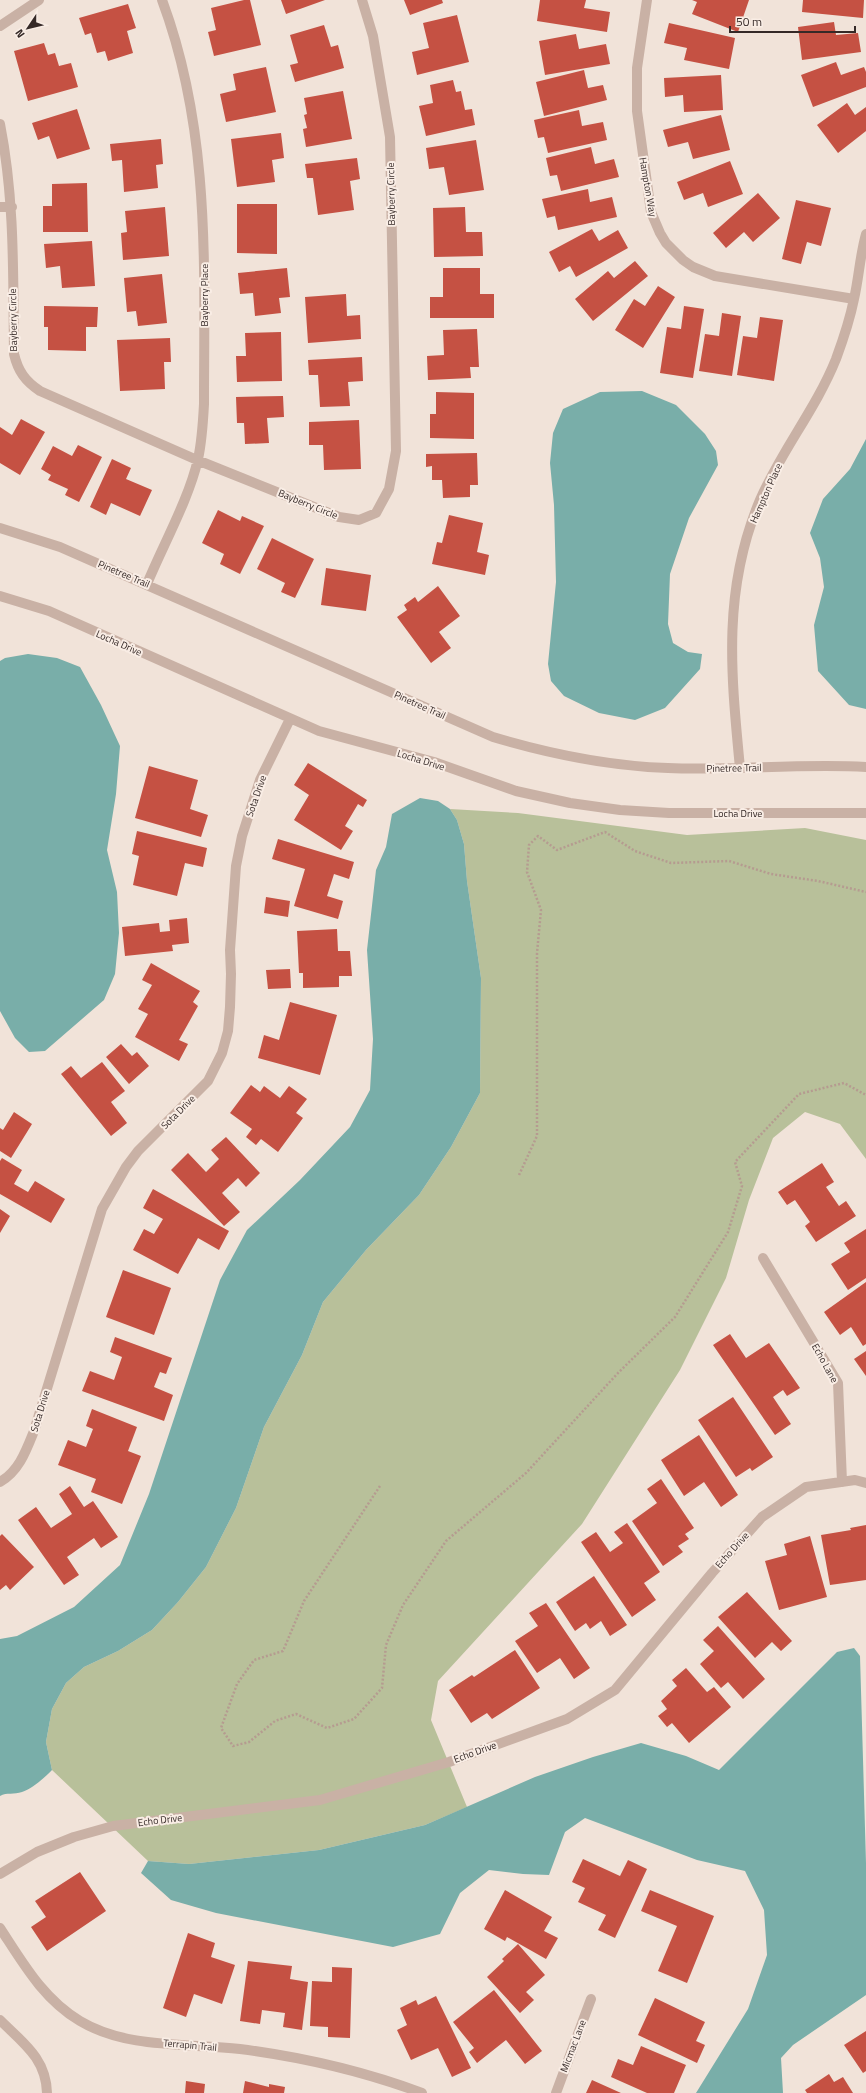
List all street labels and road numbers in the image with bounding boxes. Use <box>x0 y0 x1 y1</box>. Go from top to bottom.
street label: Hampton Way <box>635 156 661 218</box>
street label: Bayberry Circle <box>383 162 399 226</box>
street label: Bayberry Place <box>197 264 212 326</box>
street label: Bayberry Circle <box>5 288 21 352</box>
street label: Hampton Place <box>746 461 786 525</box>
street label: Bayberry Circle <box>276 485 340 523</box>
street label: Pinetree Trail <box>96 556 152 592</box>
street label: Locha Drive <box>94 626 144 660</box>
street label: Pinetree Trail <box>392 687 448 723</box>
street label: Locha Drive <box>395 746 447 774</box>
street label: Pinetree Trail <box>706 760 762 776</box>
street label: Sota Drive <box>242 773 270 819</box>
street label: Locha Drive <box>714 806 762 821</box>
street label: Sota Drive <box>157 1091 199 1133</box>
street label: Echo Lane <box>808 1341 842 1385</box>
street label: Sota Drive <box>27 1388 53 1434</box>
street label: Echo Drive <box>712 1528 752 1572</box>
street label: Echo Drive <box>452 1737 498 1767</box>
street label: Echo Drive <box>137 1810 183 1830</box>
street label: Micmac Lane <box>556 2018 590 2074</box>
street label: Terrapin Trail <box>163 2035 217 2055</box>

